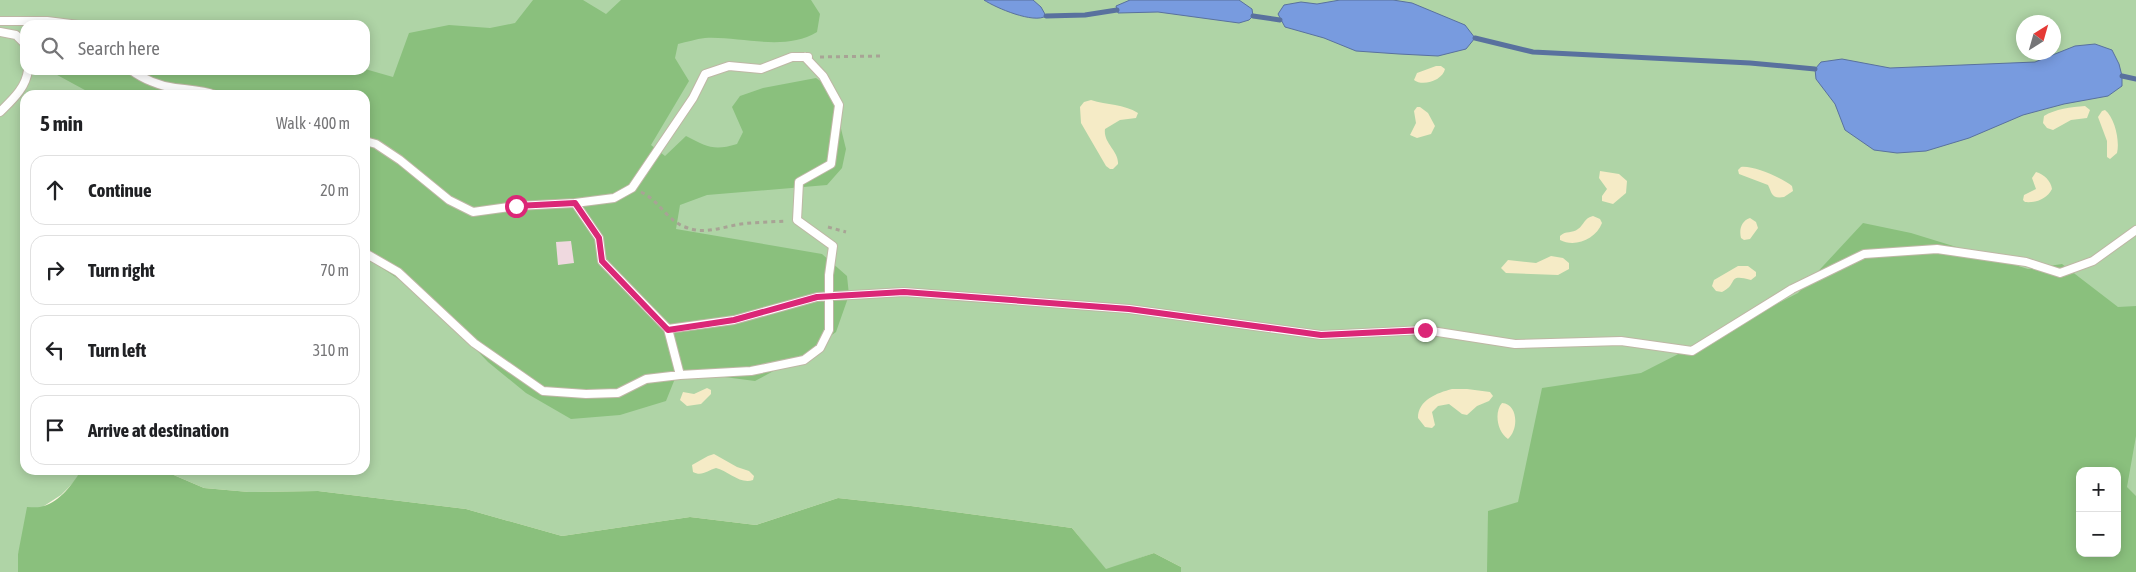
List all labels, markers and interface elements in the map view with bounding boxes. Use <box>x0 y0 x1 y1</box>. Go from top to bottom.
north arrow <box>2016 15 2061 60</box>
search box <box>20 20 370 75</box>
icon: search <box>38 34 66 62</box>
text: Search here <box>78 37 160 59</box>
text: 5 min <box>40 111 83 135</box>
text: Walk · 400 m <box>276 114 350 132</box>
icon: ahead <box>41 176 69 204</box>
text: Continue <box>88 179 152 201</box>
text: 20 m <box>320 181 349 199</box>
route start <box>505 195 528 218</box>
icon: right <box>41 256 69 284</box>
text: Turn right <box>88 259 155 281</box>
text: 70 m <box>320 261 349 279</box>
route end <box>1414 319 1437 342</box>
icon: left <box>41 336 69 364</box>
text: Turn left <box>88 339 146 361</box>
text: 310 m <box>313 341 349 359</box>
icon: arrive <box>41 416 69 444</box>
text: Arrive at destination <box>88 419 229 441</box>
map controls <box>2076 467 2121 557</box>
button: + <box>2076 467 2121 512</box>
button: − <box>2076 512 2121 557</box>

